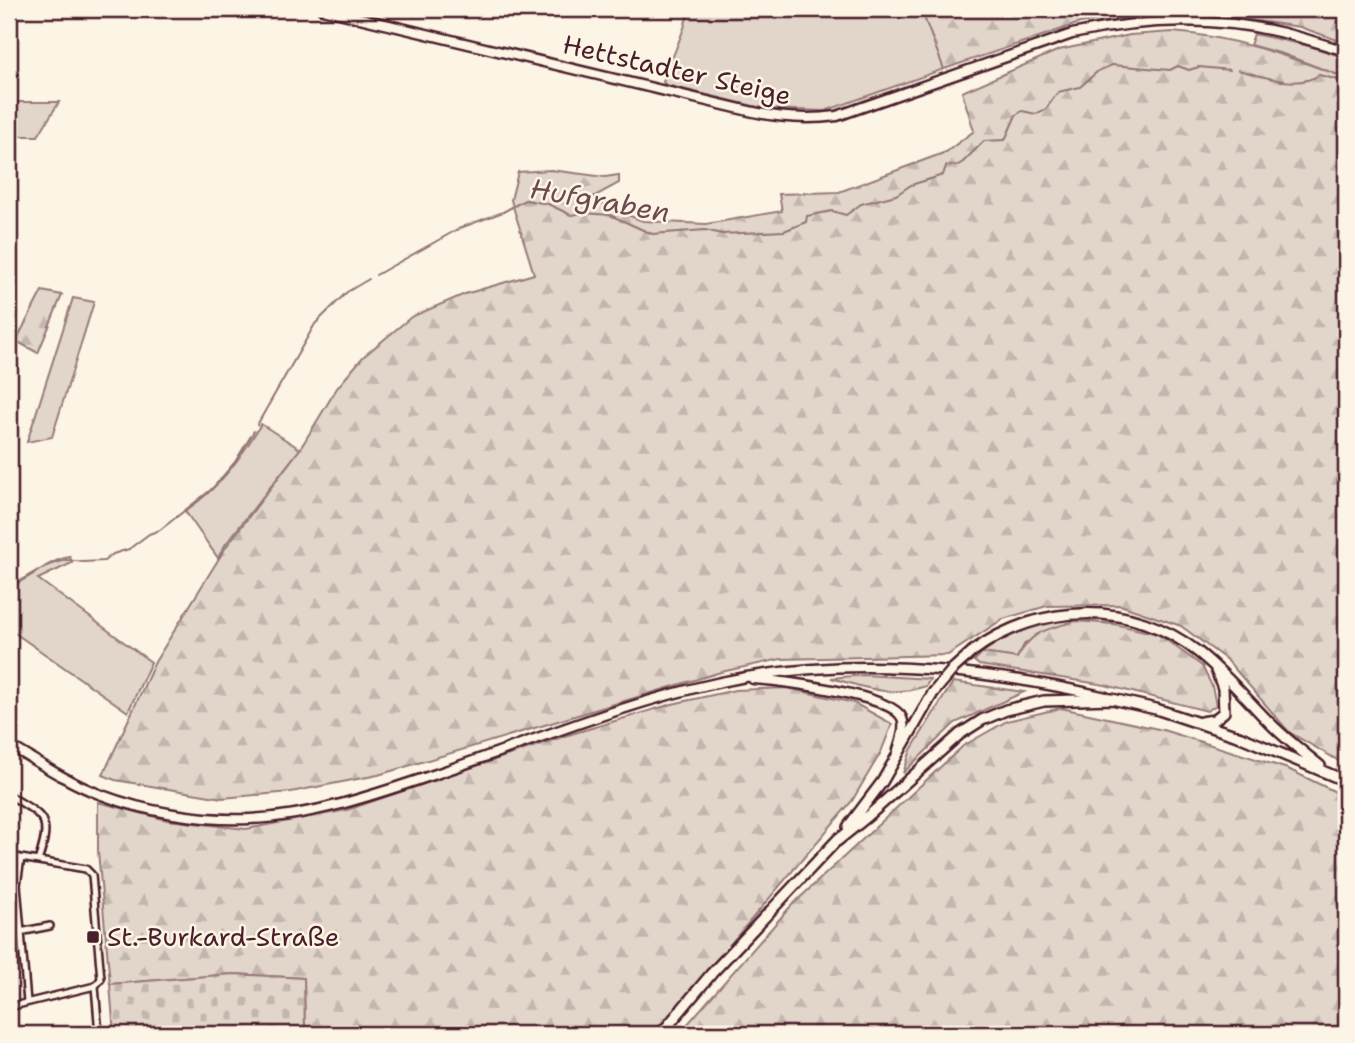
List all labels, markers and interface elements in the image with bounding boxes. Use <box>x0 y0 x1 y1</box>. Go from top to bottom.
street label: Hettstadter Steige <box>559 26 795 113</box>
water label: Hufgraben <box>527 169 673 231</box>
place label: St.-Burkard-Straße <box>107 919 339 954</box>
marker: St.-Burkard-Straße <box>85 929 101 945</box>

